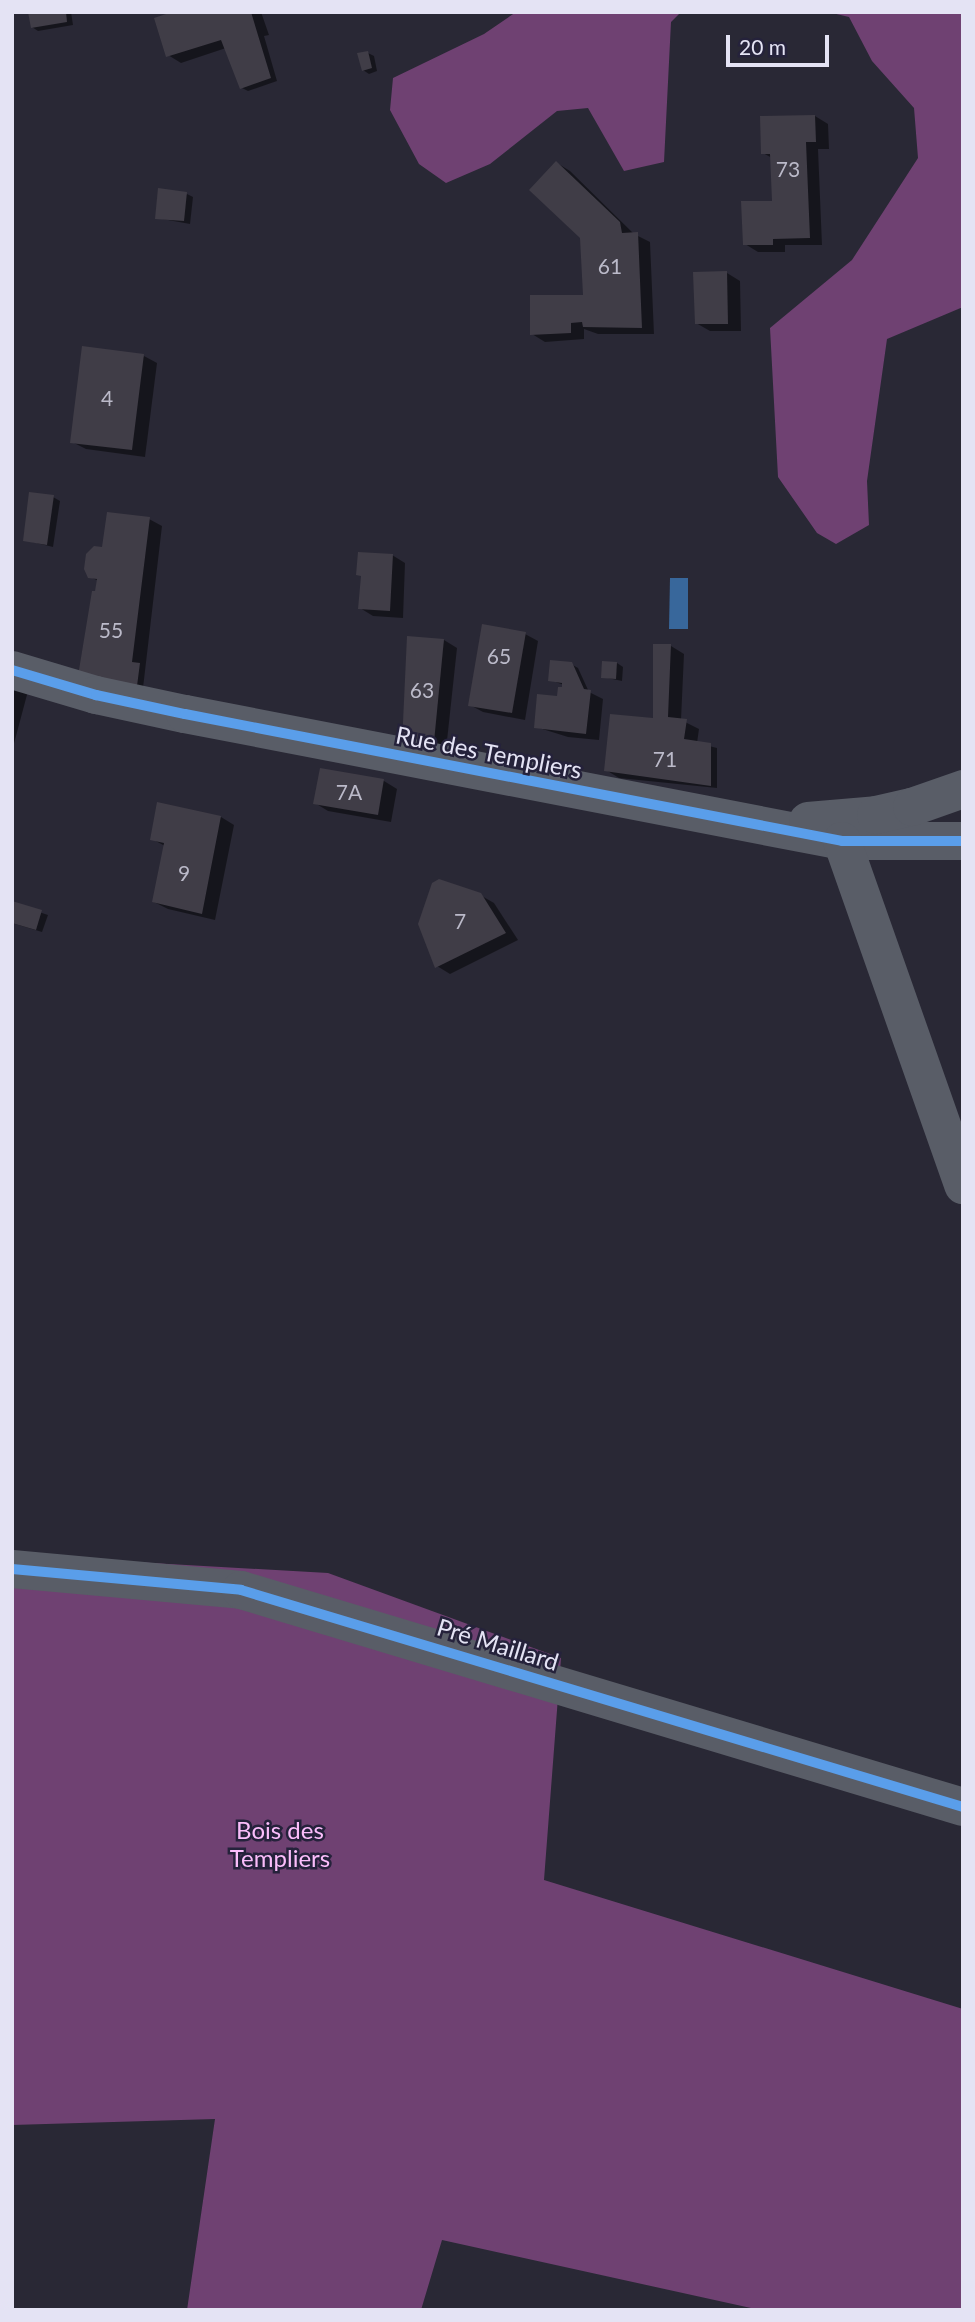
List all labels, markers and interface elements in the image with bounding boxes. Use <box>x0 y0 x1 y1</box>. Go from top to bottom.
scale bar <box>730 21 833 65</box>
text: 20 m <box>739 34 786 59</box>
house number: 73 <box>776 156 800 182</box>
house number: 61 <box>598 253 622 279</box>
house number: 4 <box>101 385 113 411</box>
house number: 55 <box>99 617 123 643</box>
house number: 65 <box>487 643 511 669</box>
house number: 63 <box>410 677 434 703</box>
street label: Rue des Templiers <box>393 720 585 784</box>
house number: 71 <box>653 746 677 772</box>
house number: 7A <box>336 779 362 805</box>
house number: 9 <box>178 860 190 886</box>
house number: 7 <box>454 908 466 934</box>
street label: Pré Maillard <box>434 1612 562 1676</box>
park label: Bois des Templiers <box>230 1816 330 1872</box>

